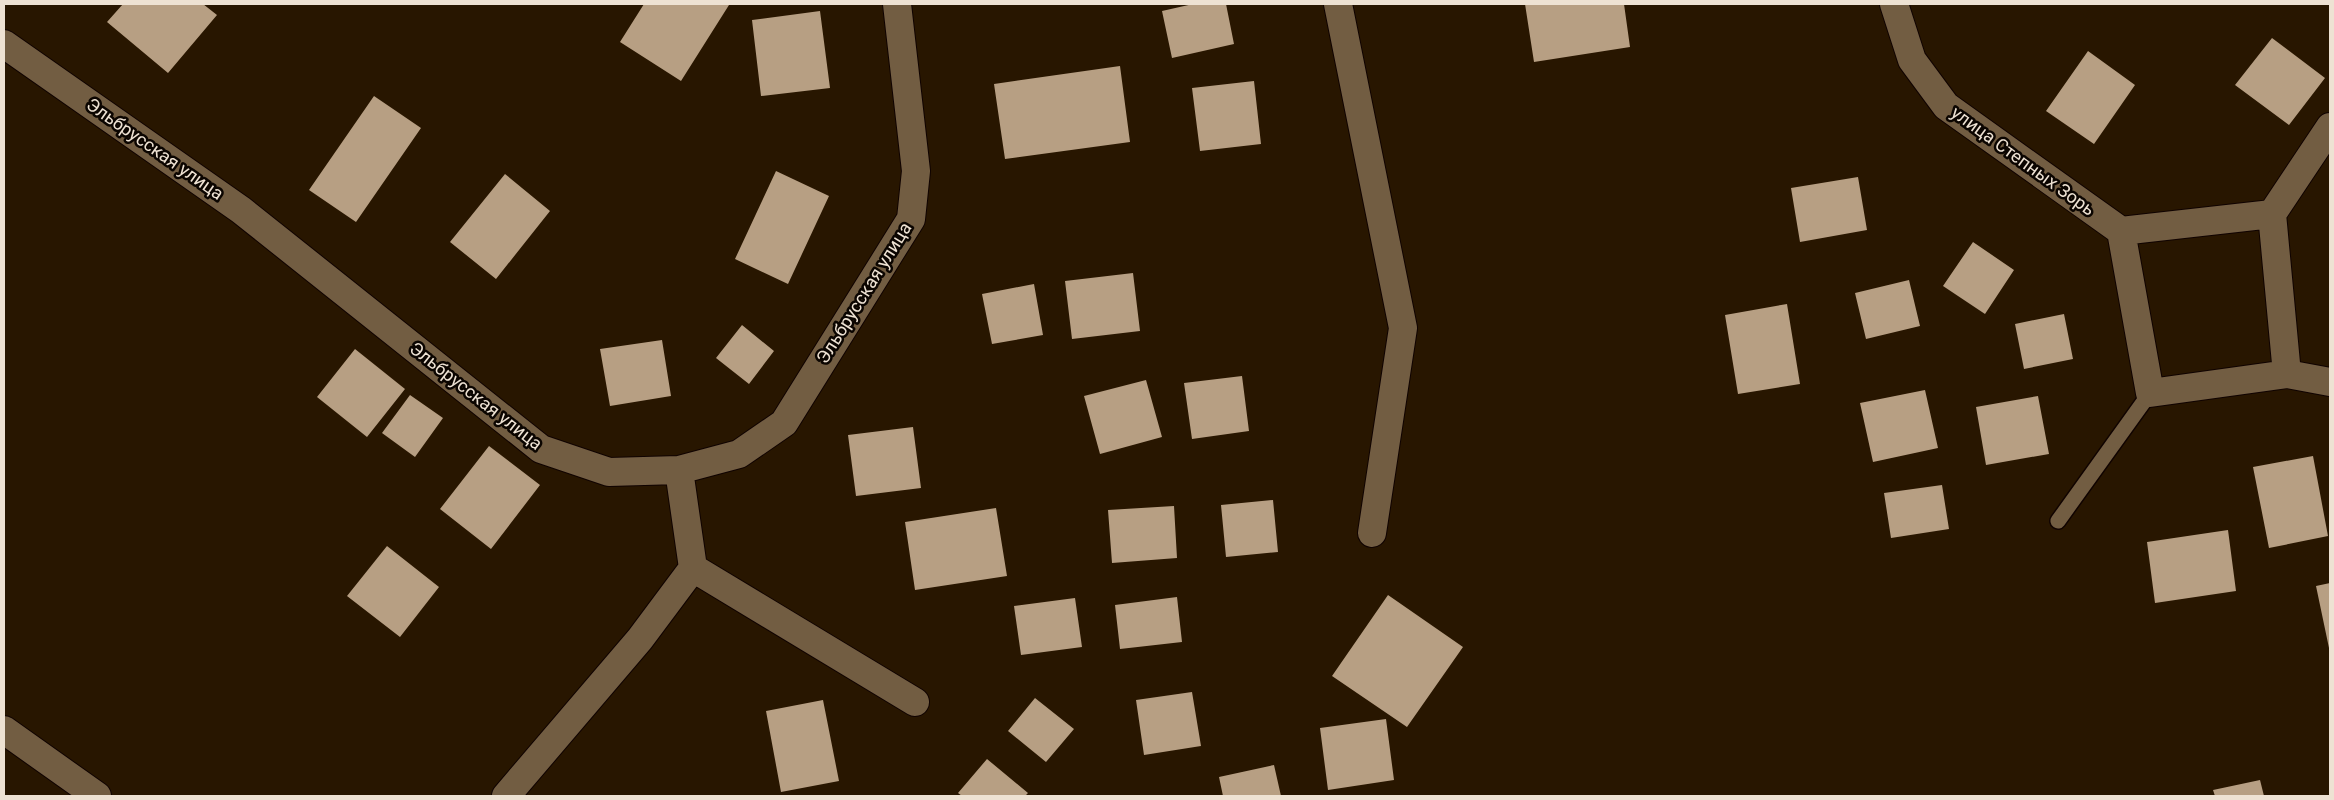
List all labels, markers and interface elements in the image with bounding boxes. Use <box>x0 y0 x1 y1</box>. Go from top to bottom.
street label: Эльбрусская улица <box>83 93 228 204</box>
street label: улица Степных Зорь <box>1948 102 2099 220</box>
street label: Эльбрусская улица <box>812 218 916 367</box>
street label: Эльбрусская улица <box>406 337 547 454</box>

